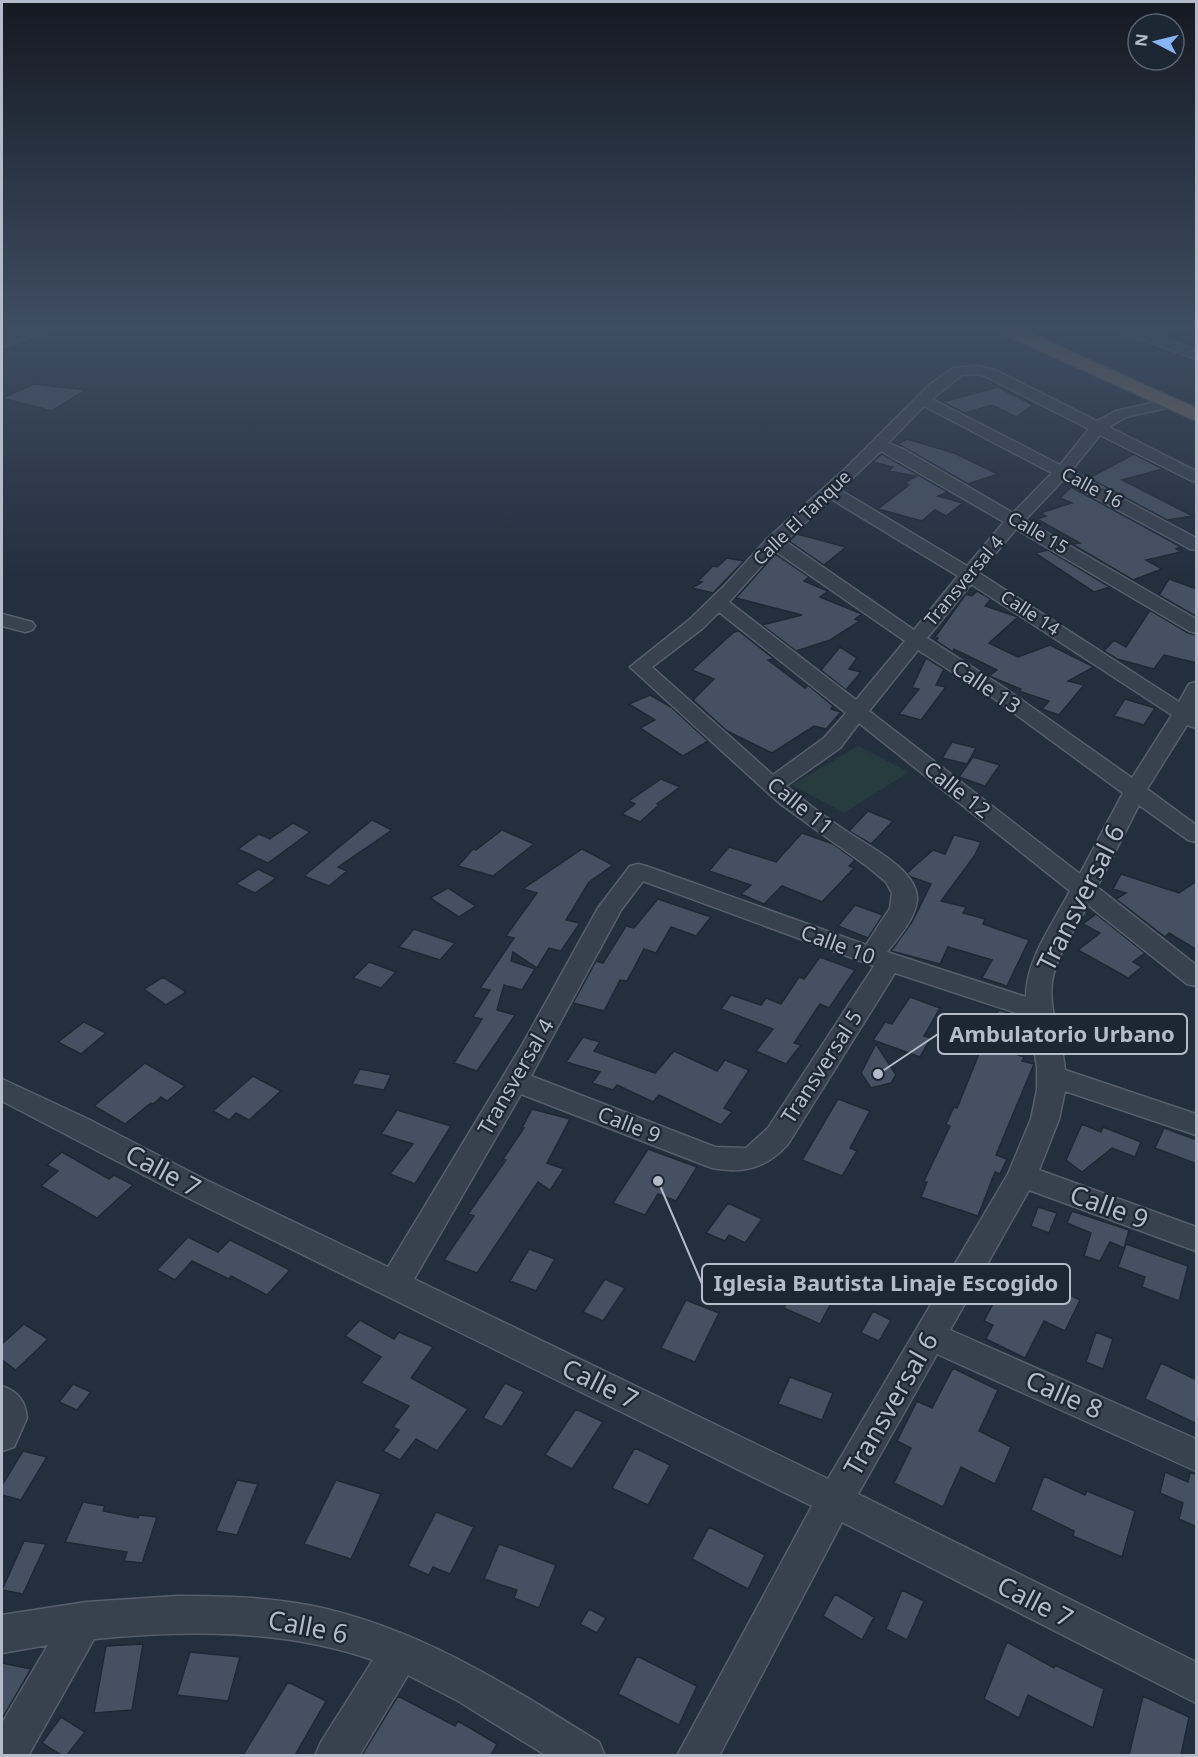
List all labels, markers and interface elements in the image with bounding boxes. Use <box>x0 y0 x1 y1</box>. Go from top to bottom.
north arrow <box>1126 12 1186 72</box>
text: N <box>1129 32 1153 48</box>
street label: Calle 16 <box>1058 461 1127 513</box>
street label: Calle El Tanque <box>747 465 855 570</box>
street label: Calle 15 <box>1004 505 1073 559</box>
street label: Transversal 4 <box>918 530 1008 631</box>
street label: Calle 14 <box>996 584 1065 640</box>
street label: Calle 13 <box>947 653 1026 719</box>
street label: Calle 12 <box>919 754 997 824</box>
street label: Calle 11 <box>762 770 839 840</box>
street label: Transversal 6 <box>1028 818 1133 977</box>
street label: Calle 10 <box>797 918 879 970</box>
street label: Transversal 5 <box>774 1004 868 1128</box>
street label: Transversal 4 <box>471 1013 560 1140</box>
callout: Ambulatorio Urbano <box>938 1014 1187 1054</box>
text: Ambulatorio Urbano <box>949 1018 1175 1048</box>
street label: Calle 9 <box>594 1099 665 1149</box>
street label: Calle 7 <box>119 1135 208 1205</box>
street label: Calle 9 <box>1065 1175 1153 1237</box>
callout: Iglesia Bautista Linaje Escogido <box>702 1264 1070 1304</box>
text: Iglesia Bautista Linaje Escogido <box>714 1267 1058 1297</box>
street label: Transversal 6 <box>834 1325 946 1482</box>
street label: Calle 7 <box>556 1349 645 1417</box>
street label: Calle 8 <box>1020 1361 1109 1427</box>
street label: Calle 7 <box>991 1567 1080 1635</box>
street label: Calle 6 <box>265 1601 351 1651</box>

